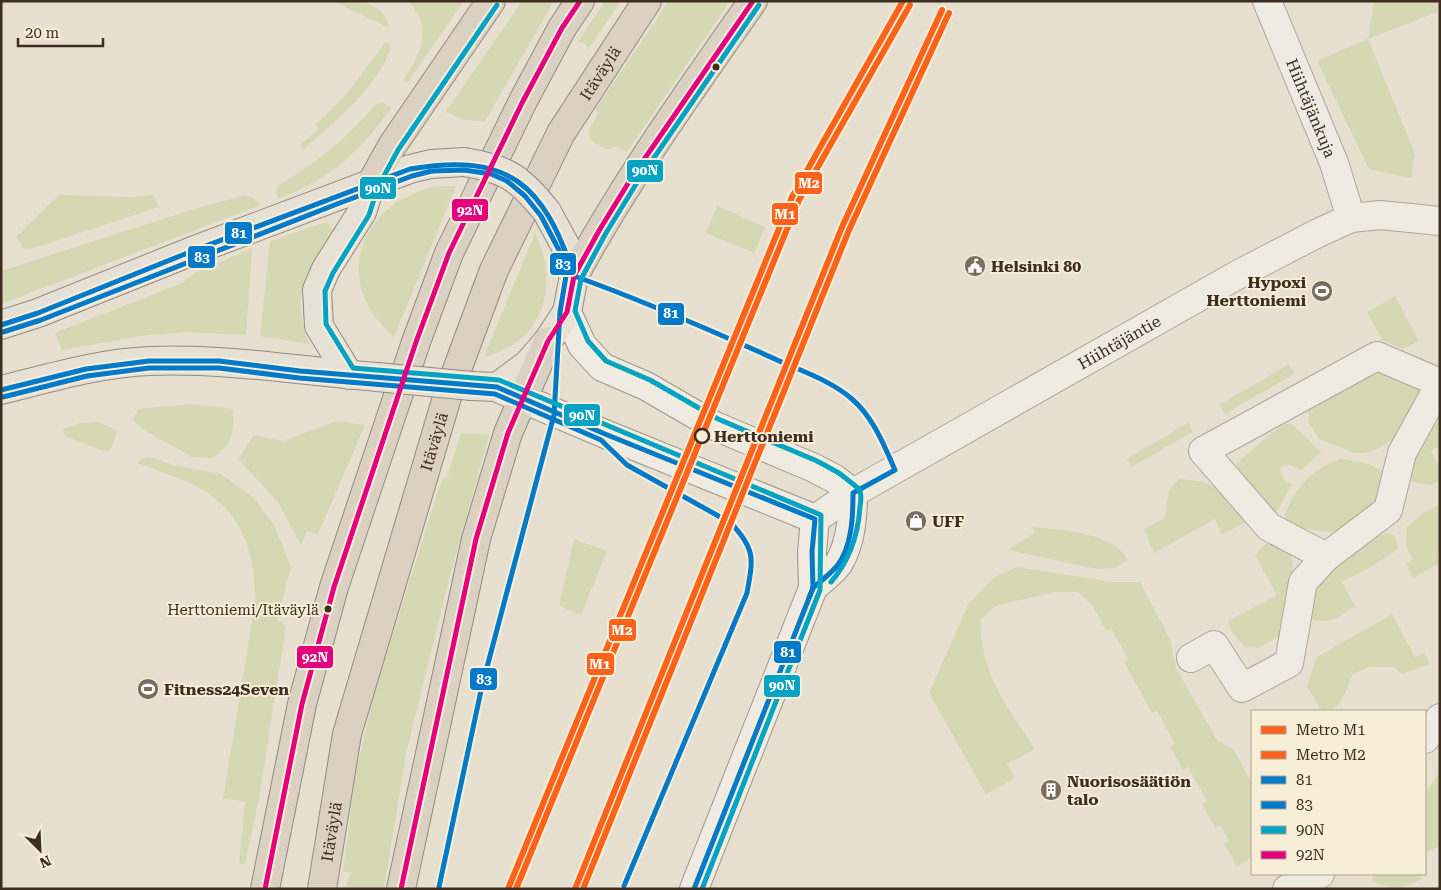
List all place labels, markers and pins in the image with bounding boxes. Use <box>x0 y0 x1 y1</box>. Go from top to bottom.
unlabelled marker <box>711 62 721 72</box>
public building icon: Helsinki 80 <box>963 254 987 278</box>
place label: Helsinki 80 <box>991 257 1081 276</box>
place label: Hypoxi Herttoniemi <box>1207 273 1307 310</box>
sports icon: Hypoxi Herttoniemi <box>1310 279 1334 303</box>
place label: Herttoniemi <box>714 427 814 446</box>
marker: Herttoniemi <box>694 428 710 444</box>
shop icon: UFF <box>904 509 928 533</box>
place label: UFF <box>932 512 964 531</box>
place label: Herttoniemi/Itäväylä <box>167 601 319 619</box>
marker: Herttoniemi/Itäväylä <box>323 604 333 614</box>
sports icon: Fitness24Seven <box>136 677 160 701</box>
place label: Fitness24Seven <box>164 680 289 699</box>
place label: Nuorisosäätiön talo <box>1067 772 1191 809</box>
building icon: Nuorisosäätiön talo <box>1039 778 1063 802</box>

